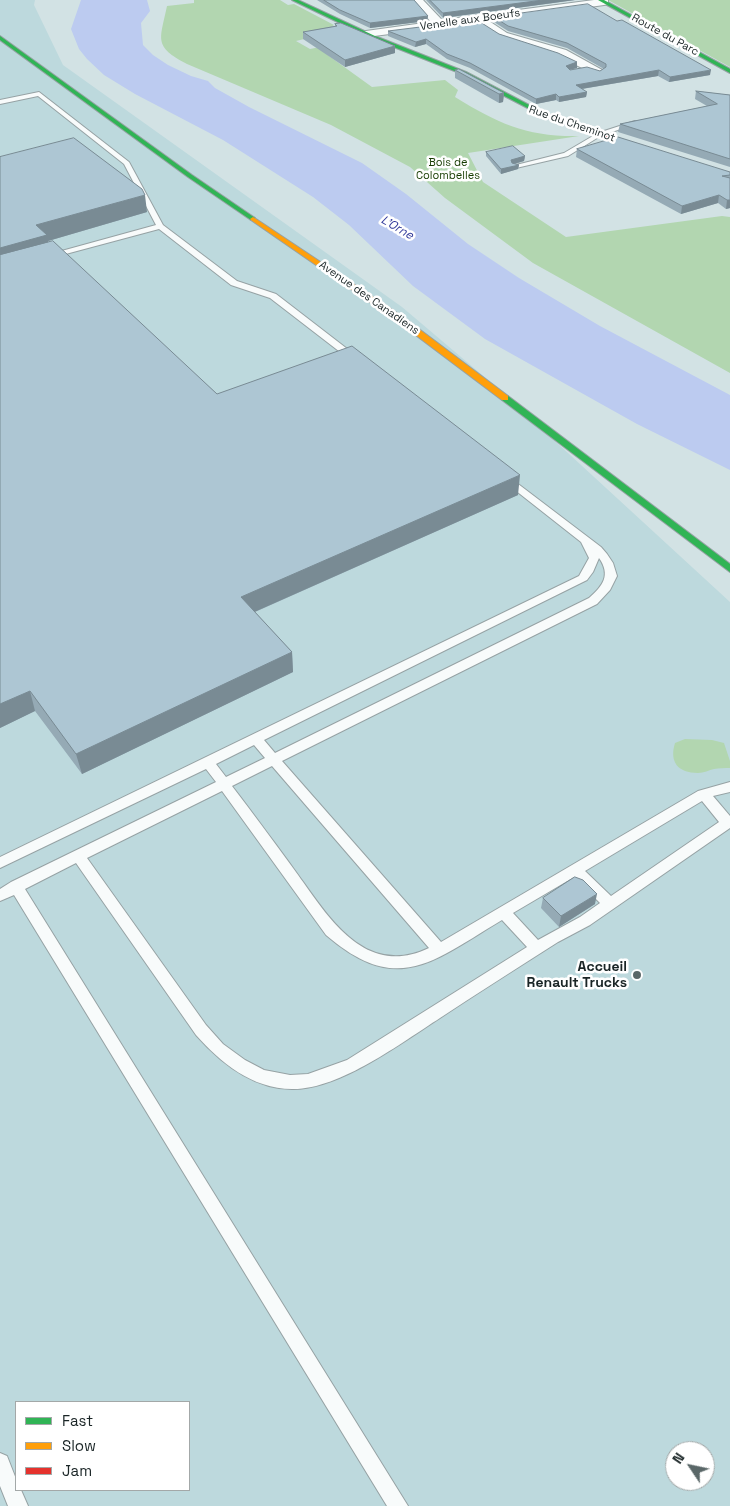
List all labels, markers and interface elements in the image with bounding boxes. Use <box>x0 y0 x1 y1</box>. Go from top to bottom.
street label: Venelle aux Boeufs <box>419 6 521 34</box>
street label: Route du Parc <box>629 11 701 59</box>
street label: Rue du Cheminot <box>527 103 617 145</box>
park label: Bois de Colombelles <box>416 156 480 182</box>
water label: L'Orne <box>378 213 416 243</box>
street label: Avenue des Canadiens <box>316 258 422 338</box>
place label: Accueil Renault Trucks <box>527 959 627 992</box>
marker: Accueil Renault Trucks <box>631 969 643 981</box>
legend <box>15 1401 190 1491</box>
text: Fast <box>62 1411 93 1430</box>
text: Slow <box>62 1436 96 1455</box>
north arrow <box>665 1441 715 1491</box>
text: N <box>668 1449 688 1467</box>
text: Jam <box>62 1461 92 1480</box>

